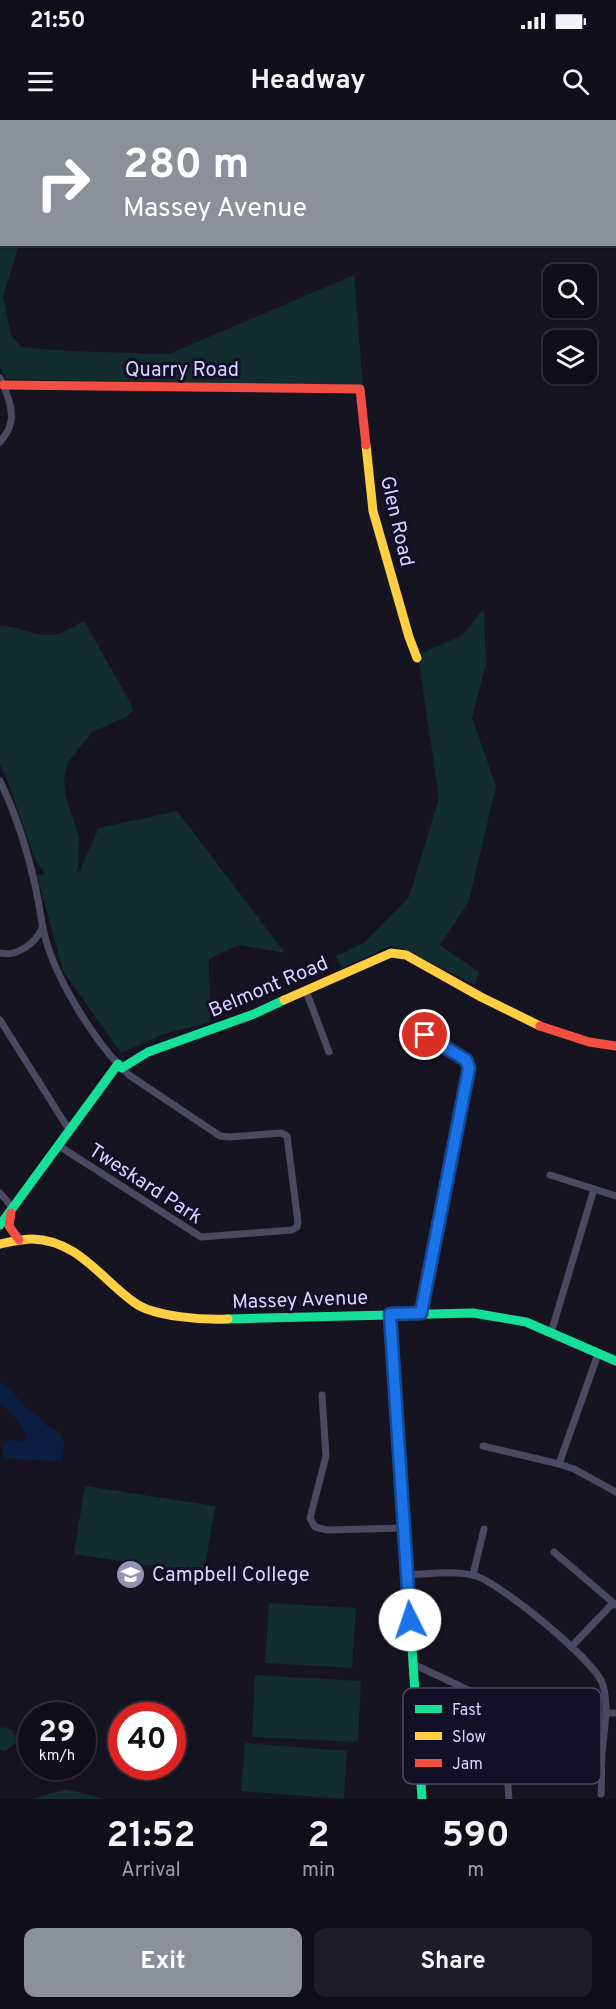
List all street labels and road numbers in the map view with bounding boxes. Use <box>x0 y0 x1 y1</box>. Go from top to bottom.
street label: Quarry Road <box>125 358 239 384</box>
street label: Glen Road <box>373 474 419 569</box>
street label: Belmont Road <box>205 951 332 1025</box>
street label: Tweskard Park <box>83 1138 207 1231</box>
street label: Massey Avenue <box>232 1286 369 1316</box>

